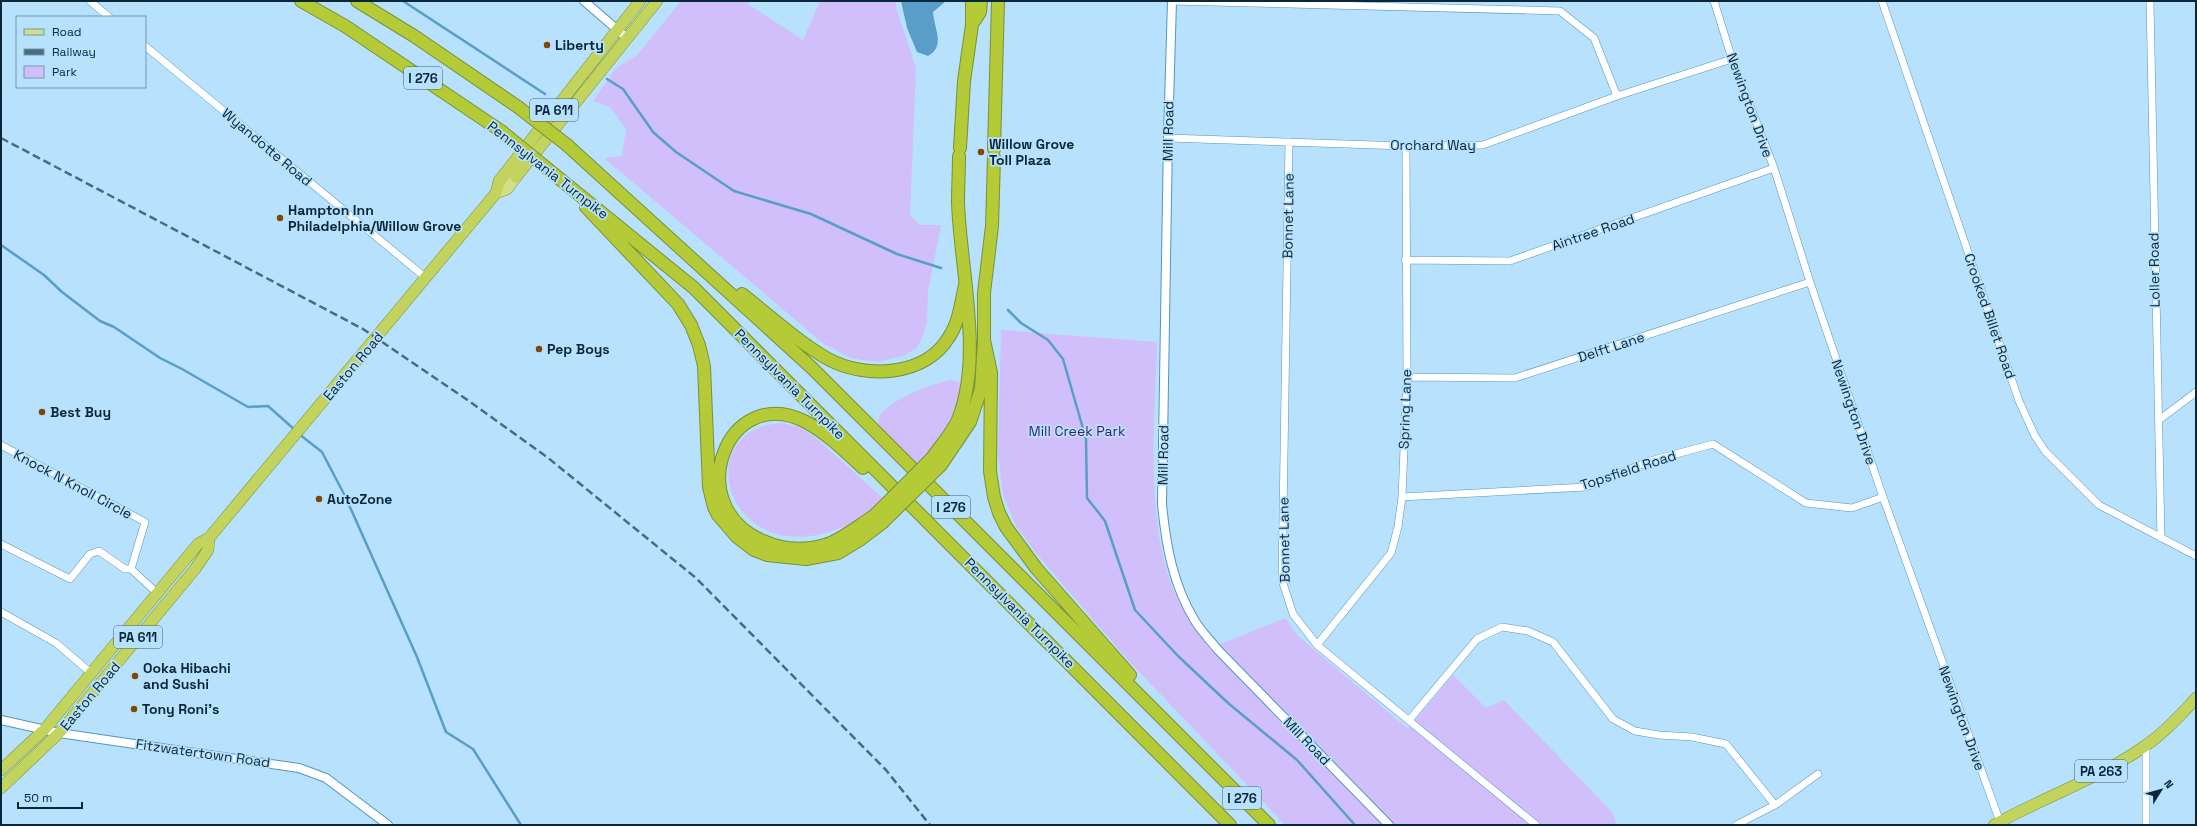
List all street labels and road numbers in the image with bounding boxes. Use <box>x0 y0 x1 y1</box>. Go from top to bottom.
street label: Newington Drive <box>1723 50 1777 160</box>
road number: I 276 <box>404 67 442 89</box>
road number: PA 611 <box>530 99 578 121</box>
street label: Mill Road <box>1158 101 1178 161</box>
street label: Wyandotte Road <box>218 104 316 190</box>
street label: Pennsylvania Turnpike <box>484 117 612 223</box>
street label: Orchard Way <box>1390 136 1476 154</box>
street label: Bonnet Lane <box>1278 173 1298 259</box>
street label: Aintree Road <box>1549 209 1637 255</box>
street label: Loller Road <box>2144 233 2164 307</box>
street label: Crooked Billet Road <box>1960 251 2020 381</box>
street label: Pennsylvania Turnpike <box>731 325 849 443</box>
street label: Easton Road <box>319 328 387 404</box>
street label: Delft Lane <box>1575 328 1647 366</box>
street label: Newington Drive <box>1828 357 1880 467</box>
street label: Spring Lane <box>1395 369 1415 449</box>
street label: Mill Road <box>1153 425 1173 485</box>
street label: Knock N Knoll Circle <box>11 445 135 523</box>
street label: Topsfield Road <box>1578 446 1678 494</box>
road number: I 276 <box>932 496 970 518</box>
street label: Bonnet Lane <box>1274 497 1294 583</box>
street label: Pennsylvania Turnpike <box>961 554 1079 672</box>
road number: PA 611 <box>114 626 162 648</box>
street label: Easton Road <box>56 658 124 734</box>
street label: Newington Drive <box>1935 663 1989 773</box>
street label: Mill Road <box>1280 713 1334 769</box>
street label: Fitzwatertown Road <box>135 735 271 771</box>
road number: PA 263 <box>2075 760 2127 782</box>
road number: I 276 <box>1223 787 1261 809</box>

